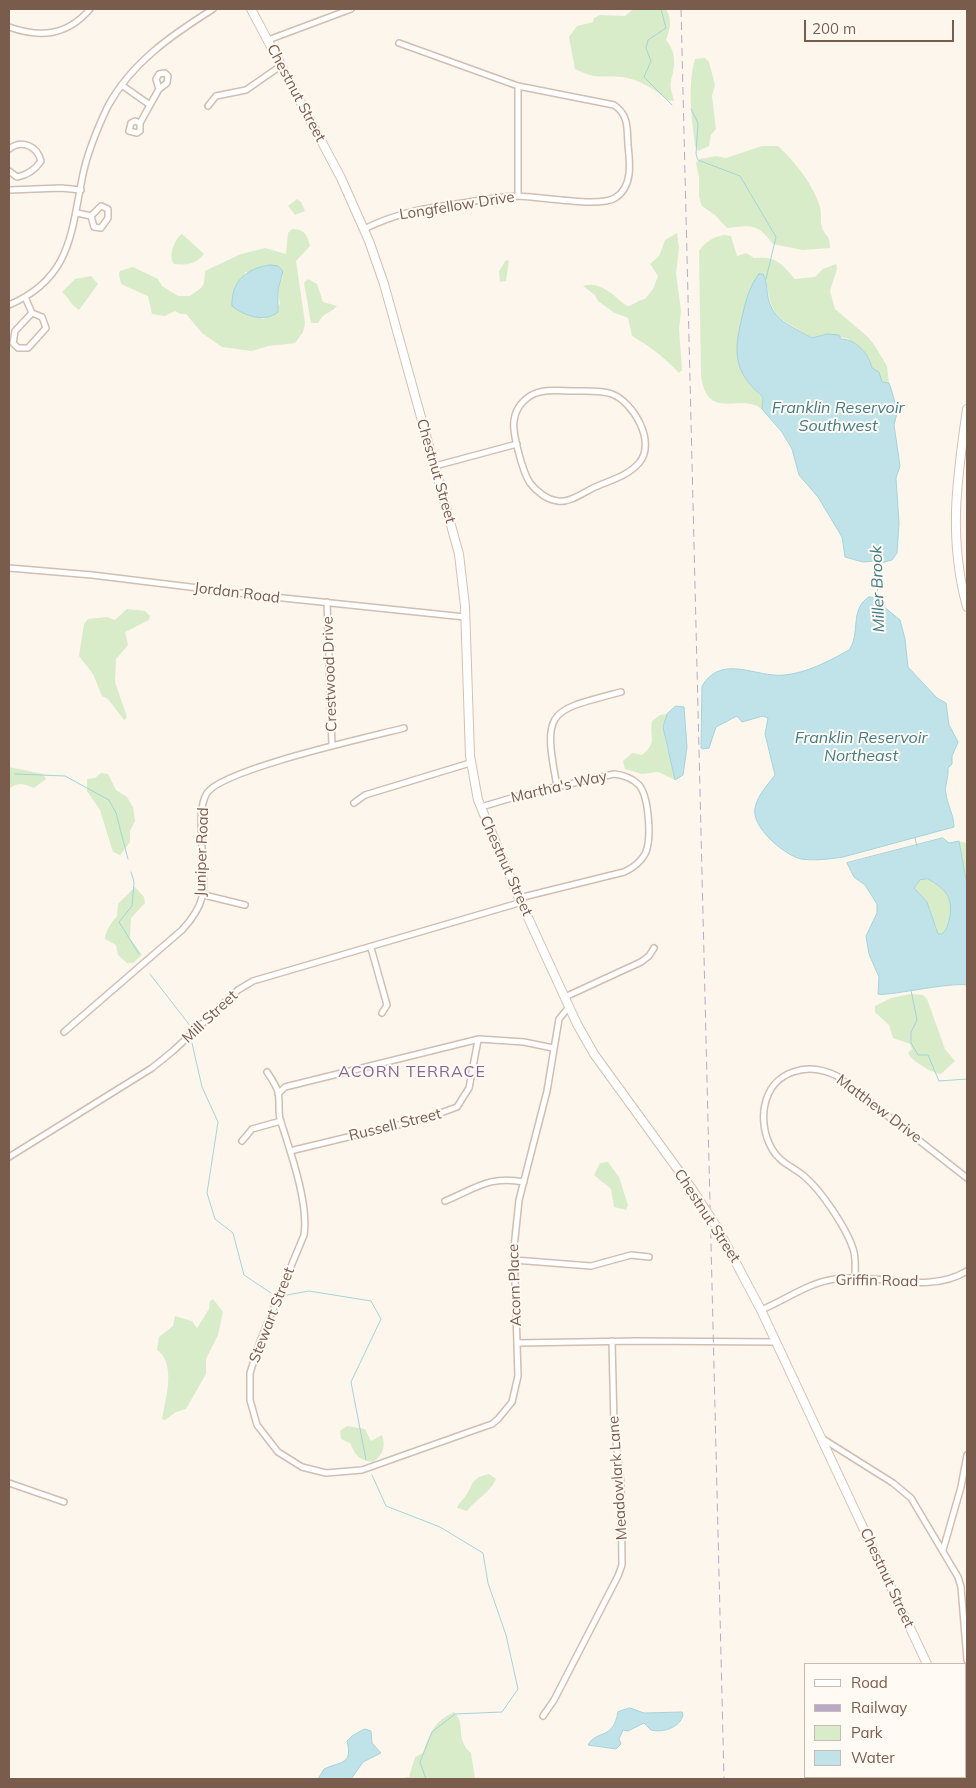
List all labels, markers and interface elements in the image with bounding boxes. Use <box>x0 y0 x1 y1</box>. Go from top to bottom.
scale bar <box>806 10 956 42</box>
text: 200 m <box>812 19 856 38</box>
street label: Chestnut Street <box>263 41 329 145</box>
street label: Longfellow Drive <box>398 188 516 224</box>
water label: Franklin Reservoir Southwest <box>772 398 904 436</box>
street label: Chestnut Street <box>412 417 460 525</box>
water label: Miller Brook <box>867 545 889 633</box>
street label: Jordan Road <box>193 579 281 607</box>
street label: Crestwood Drive <box>319 616 341 732</box>
water label: Franklin Reservoir Northeast <box>795 728 927 766</box>
street label: Martha's Way <box>509 767 609 807</box>
street label: Juniper Road <box>191 807 213 897</box>
street label: Chestnut Street <box>476 813 536 919</box>
street label: Mill Street <box>179 987 241 1047</box>
district label: ACORN TERRACE <box>337 1062 487 1082</box>
street label: Matthew Drive <box>833 1071 925 1147</box>
street label: Russell Street <box>347 1105 443 1145</box>
street label: Chestnut Street <box>670 1166 744 1266</box>
street label: Acorn Place <box>505 1243 525 1327</box>
street label: Stewart Street <box>246 1265 298 1365</box>
street label: Griffin Road <box>835 1271 919 1291</box>
street label: Meadowlark Lane <box>605 1415 631 1541</box>
street label: Chestnut Street <box>856 1525 918 1631</box>
legend <box>804 1663 966 1778</box>
text: Road <box>851 1673 888 1692</box>
text: Railway <box>851 1698 907 1717</box>
text: Park <box>851 1723 883 1742</box>
text: Water <box>851 1748 895 1767</box>

